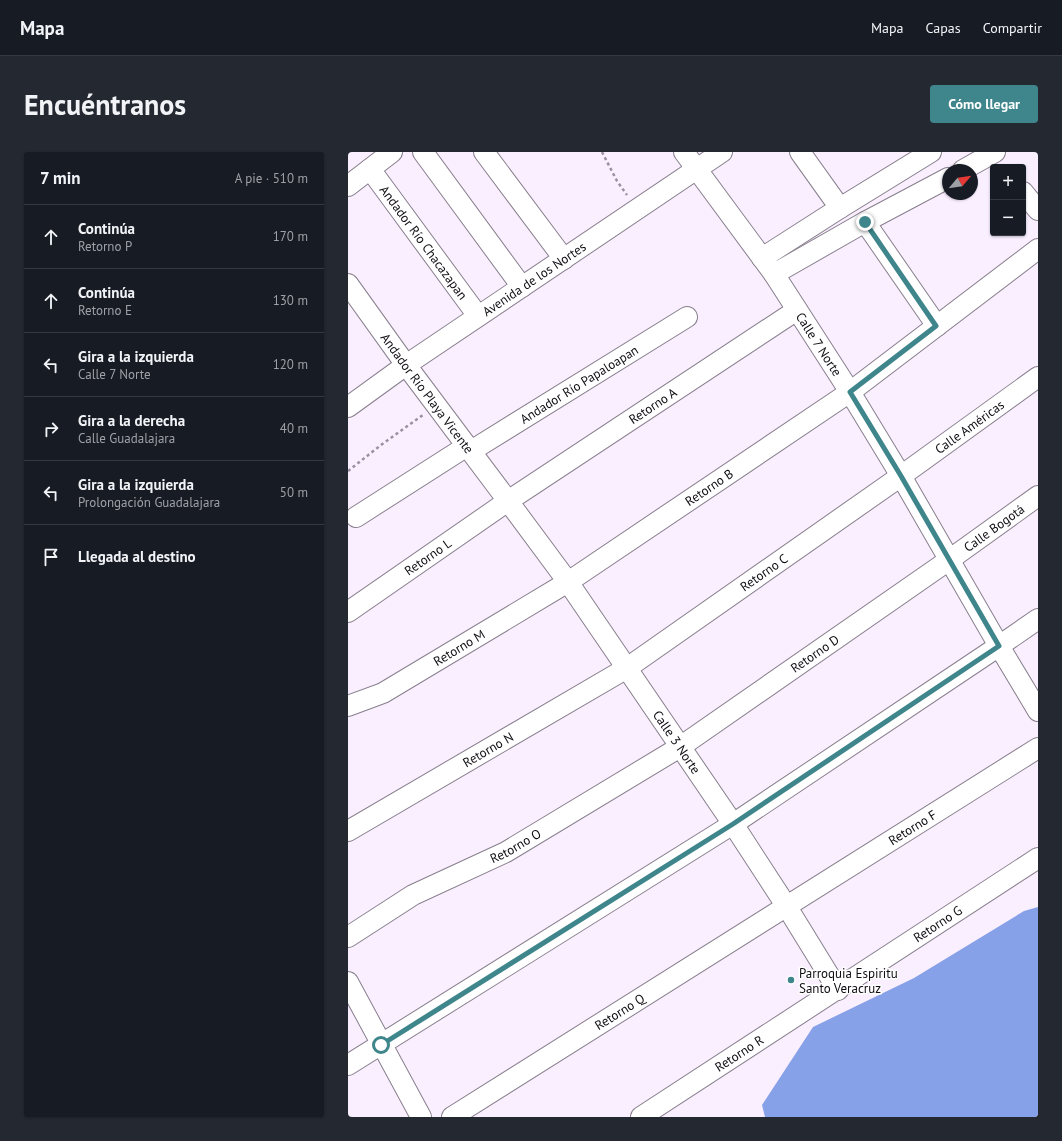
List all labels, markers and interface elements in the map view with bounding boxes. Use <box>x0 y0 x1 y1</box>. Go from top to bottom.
text: Mapa <box>20 16 64 40</box>
text: Mapa <box>871 19 904 37</box>
text: Capas <box>926 19 961 37</box>
text: Compartir <box>983 19 1042 37</box>
button: Cómo llegar <box>930 85 1038 123</box>
text: Encuéntranos <box>24 86 186 123</box>
north arrow <box>942 164 978 200</box>
map controls <box>990 164 1026 236</box>
button: + <box>990 164 1026 200</box>
text: 7 min <box>40 167 81 189</box>
text: A pie · 510 m <box>235 170 308 187</box>
street label: Andador Río Chacazapan <box>376 182 472 303</box>
button: − <box>990 200 1026 236</box>
route end <box>856 213 874 231</box>
text: Continúa <box>78 219 135 238</box>
icon: ahead <box>40 226 62 248</box>
text: 170 m <box>273 228 308 245</box>
text: Retorno P <box>78 238 132 255</box>
street label: Avenida de los Nortes <box>479 238 589 320</box>
text: Continúa <box>78 283 135 302</box>
icon: ahead <box>40 290 62 312</box>
text: 130 m <box>273 292 308 309</box>
text: Retorno E <box>78 302 132 319</box>
street label: Calle 7 Norte <box>792 309 846 379</box>
street label: Andador Río Playa Vicente <box>377 330 478 457</box>
street label: Andador Río Papaloapan <box>517 341 641 427</box>
text: Gira a la izquierda <box>78 347 194 366</box>
icon: left <box>40 354 62 376</box>
text: 120 m <box>273 356 308 373</box>
text: Calle 7 Norte <box>78 366 151 383</box>
street label: Retorno A <box>625 383 680 427</box>
street label: Calle Américas <box>931 396 1007 457</box>
text: Gira a la derecha <box>78 411 185 430</box>
icon: right <box>40 418 62 440</box>
text: 40 m <box>280 420 308 437</box>
text: Calle Guadalajara <box>78 430 175 447</box>
street label: Retorno B <box>682 465 736 509</box>
text: Gira a la izquierda <box>78 475 194 494</box>
icon: left <box>40 482 62 504</box>
text: 50 m <box>280 484 308 501</box>
text: Prolongación Guadalajara <box>78 494 220 511</box>
street label: Calle Bogotá <box>960 500 1028 555</box>
street label: Retorno L <box>401 534 455 579</box>
icon: arrive <box>40 546 62 568</box>
text: Llegada al destino <box>78 547 196 566</box>
street label: Retorno C <box>737 550 791 595</box>
street label: Retorno M <box>430 625 488 669</box>
street label: Retorno D <box>787 631 842 676</box>
street label: Calle 3 Norte <box>649 707 705 777</box>
street label: Retorno N <box>460 728 516 771</box>
street label: Retorno F <box>885 805 940 849</box>
street label: Retorno O <box>487 824 544 867</box>
street label: Retorno G <box>910 901 965 946</box>
place label: Parroquia Espiritu Santo Veracruz <box>799 965 898 997</box>
marker: Parroquia Espiritu Santo Veracruz <box>786 975 796 985</box>
street label: Retorno Q <box>591 989 649 1034</box>
street label: Retorno R <box>711 1031 767 1075</box>
route start <box>372 1036 390 1054</box>

